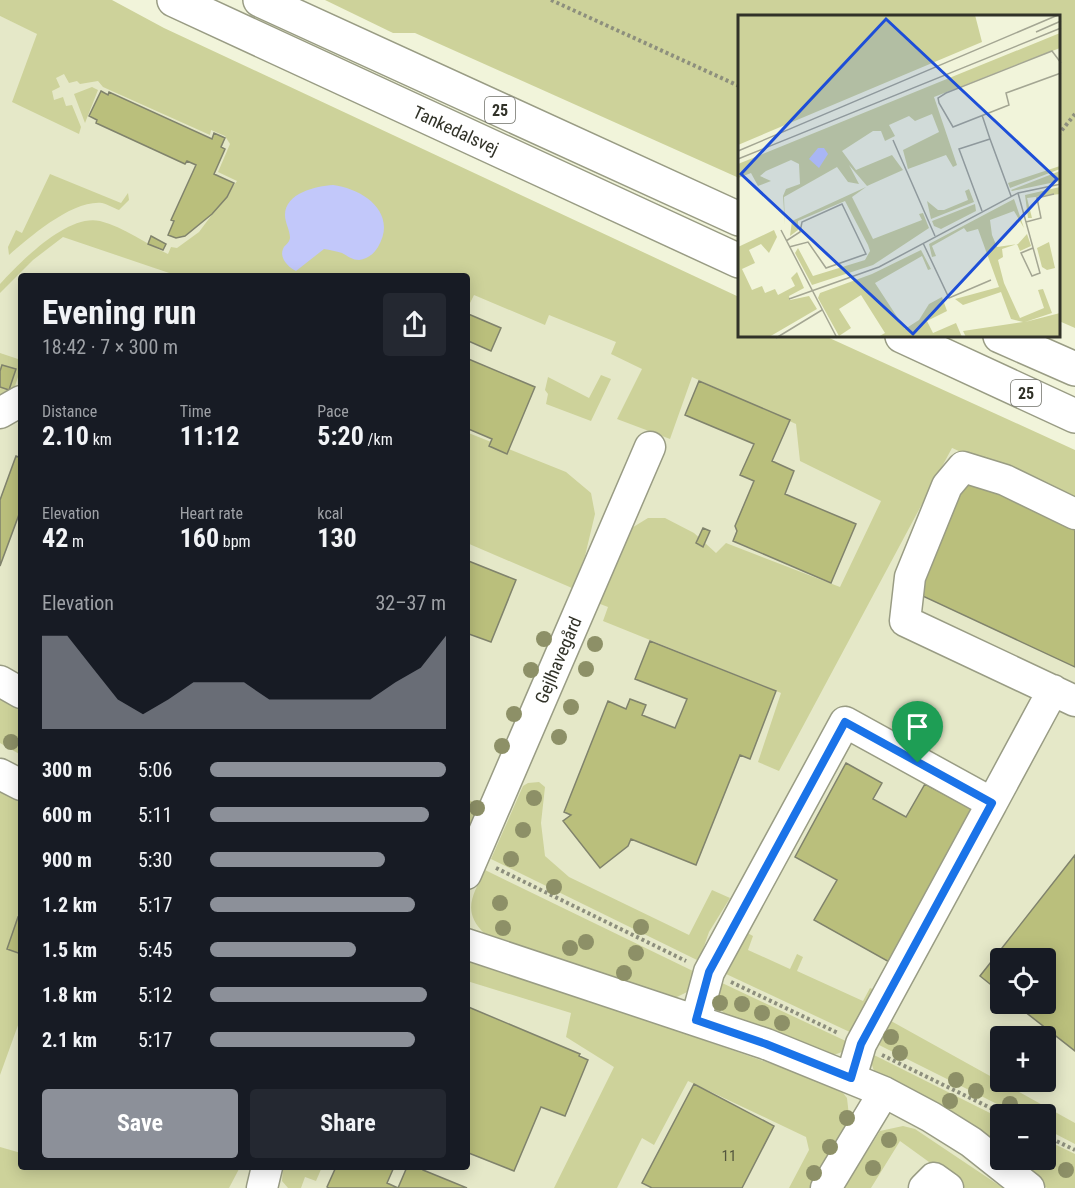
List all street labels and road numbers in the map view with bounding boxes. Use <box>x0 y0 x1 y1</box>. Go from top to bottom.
road number: 25 <box>485 97 515 123</box>
street label: Tankedalsvej <box>410 101 502 159</box>
road number: 25 <box>1011 380 1041 406</box>
street label: Gejlhavegård <box>530 613 586 707</box>

